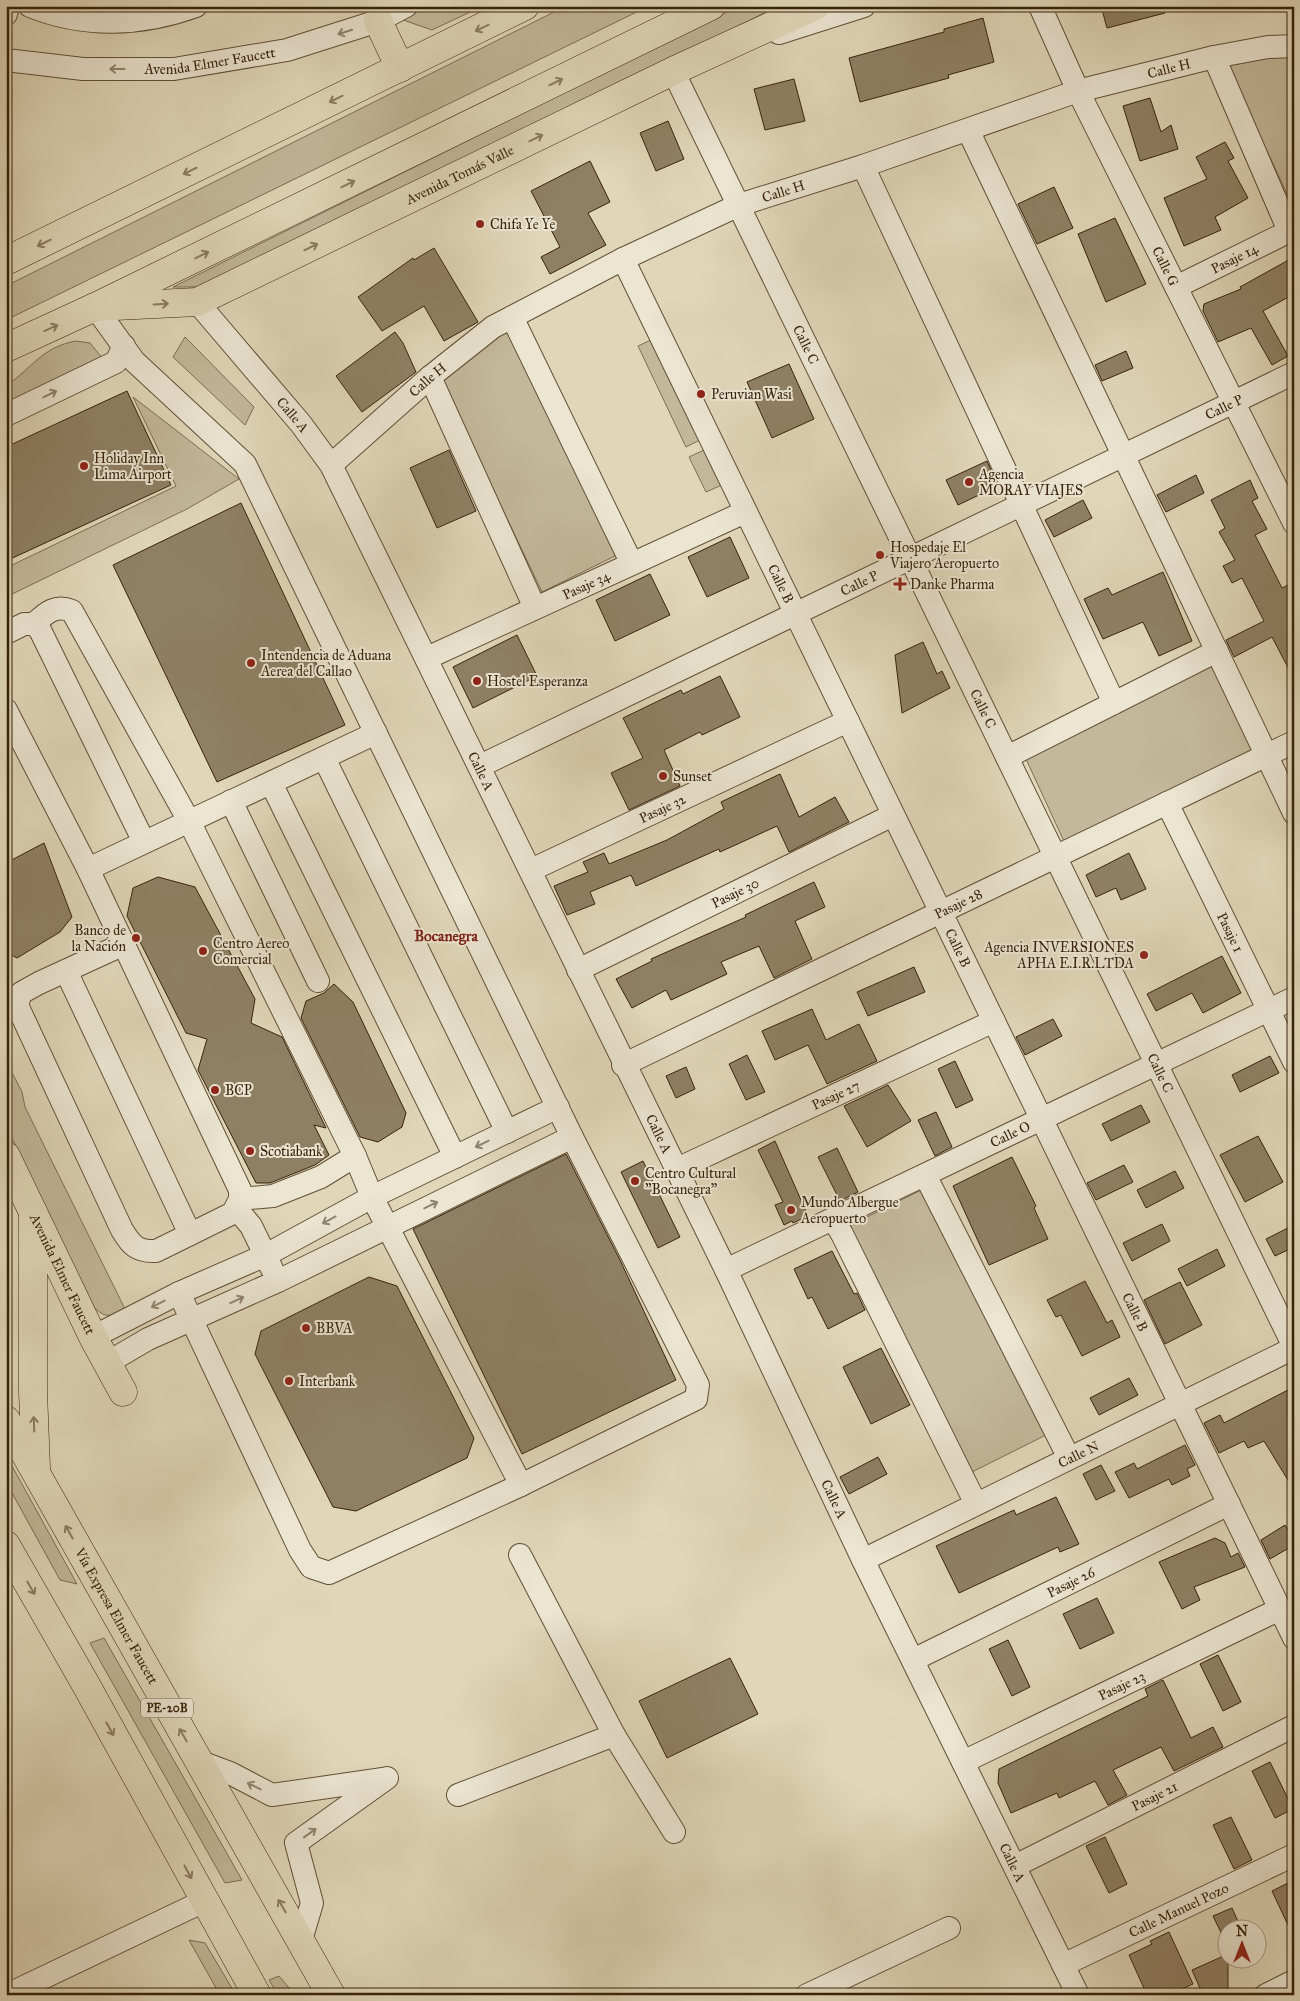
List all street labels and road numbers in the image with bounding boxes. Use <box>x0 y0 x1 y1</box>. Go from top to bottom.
street label: Avenida Elmer Faucett <box>143 44 277 78</box>
street label: Calle H <box>1146 55 1192 82</box>
street label: Avenida Tomás Valle <box>402 141 517 208</box>
street label: Calle H <box>760 176 807 206</box>
street label: Pasaje 14 <box>1208 239 1262 277</box>
street label: Calle G <box>1149 244 1183 289</box>
street label: Calle C <box>789 322 823 367</box>
street label: Calle H <box>405 359 450 400</box>
street label: Calle P <box>1202 391 1245 423</box>
street label: Calle A <box>273 393 313 436</box>
street label: Calle B <box>764 561 798 606</box>
street label: Pasaje 34 <box>560 566 614 603</box>
street label: Calle P <box>837 567 881 599</box>
street label: Calle C <box>967 686 1000 731</box>
street label: Calle A <box>464 749 498 794</box>
street label: Pasaje 32 <box>636 790 688 827</box>
street label: Pasaje 30 <box>708 874 762 912</box>
street label: Pasaje 28 <box>931 885 985 922</box>
street label: Pasaje 1 <box>1213 909 1248 956</box>
street label: Calle B <box>942 926 975 970</box>
street label: Calle C <box>1144 1050 1177 1095</box>
street label: Pasaje 27 <box>809 1076 862 1113</box>
street label: Calle A <box>642 1111 676 1157</box>
street label: Calle O <box>987 1117 1033 1151</box>
street label: Avenida Elmer Faucett <box>26 1210 99 1337</box>
street label: Calle B <box>1119 1290 1152 1334</box>
street label: Calle N <box>1055 1437 1102 1471</box>
street label: Calle A <box>818 1477 851 1522</box>
street label: Vía Expresa Elmer Faucett <box>71 1544 162 1687</box>
street label: Pasaje 26 <box>1044 1563 1098 1601</box>
street label: Pasaje 23 <box>1096 1667 1147 1704</box>
road number: PE-20B <box>141 1699 193 1718</box>
street label: Pasaje 21 <box>1129 1777 1181 1815</box>
street label: Calle A <box>996 1840 1030 1885</box>
street label: Calle Manuel Pozo <box>1126 1879 1231 1941</box>

